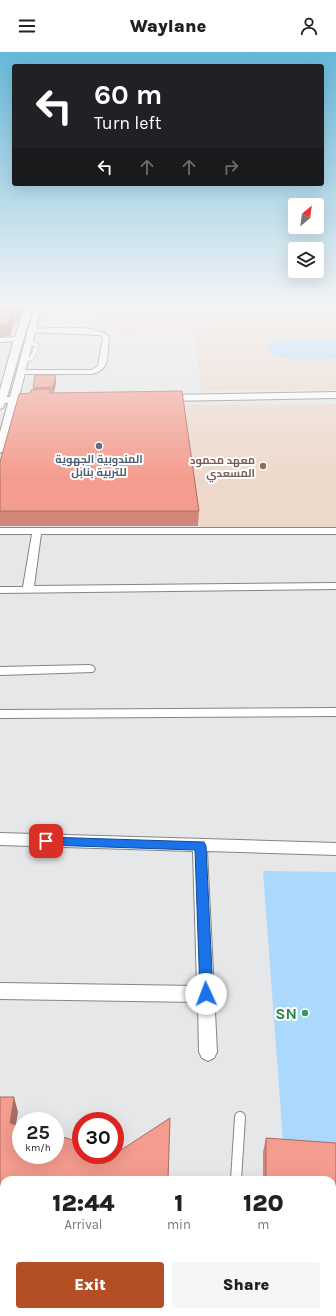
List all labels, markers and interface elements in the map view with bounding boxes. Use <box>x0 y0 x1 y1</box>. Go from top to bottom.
icon: menu <box>16 15 38 37</box>
text: Waylane <box>130 15 206 37</box>
icon: person <box>298 15 320 37</box>
text: 60 m <box>94 78 162 111</box>
icon: left <box>28 80 80 132</box>
text: Turn left <box>94 112 162 134</box>
icon: left <box>94 156 116 178</box>
icon: ahead <box>136 156 158 178</box>
icon: ahead <box>178 156 200 178</box>
icon: right <box>220 156 242 178</box>
north arrow <box>288 198 324 234</box>
map controls <box>288 198 324 278</box>
button: layers <box>288 242 324 278</box>
marker: المندوبية الجهوية للتربية بنابل <box>94 441 104 451</box>
place label: المندوبية الجهوية للتربية بنابل <box>55 453 143 479</box>
place label: معهد محمود المسعدي <box>190 454 255 483</box>
marker: معهد محمود المسعدي <box>258 461 268 471</box>
pin <box>29 824 63 858</box>
icon: arrive <box>35 830 57 852</box>
position arrow <box>185 973 227 1015</box>
place label: SN <box>275 1004 297 1023</box>
marker: SN <box>300 1008 310 1018</box>
speed limit sign: 30 <box>72 1112 124 1164</box>
text: 25 <box>26 1121 50 1144</box>
text: km/h <box>25 1142 51 1154</box>
text: 12:44 <box>52 1189 115 1217</box>
text: 1 <box>174 1189 183 1217</box>
text: 120 <box>243 1189 284 1217</box>
text: Arrival <box>64 1217 102 1232</box>
text: min <box>167 1217 191 1232</box>
text: m <box>257 1217 269 1232</box>
button: Exit <box>16 1262 164 1308</box>
button: Share <box>172 1262 320 1308</box>

